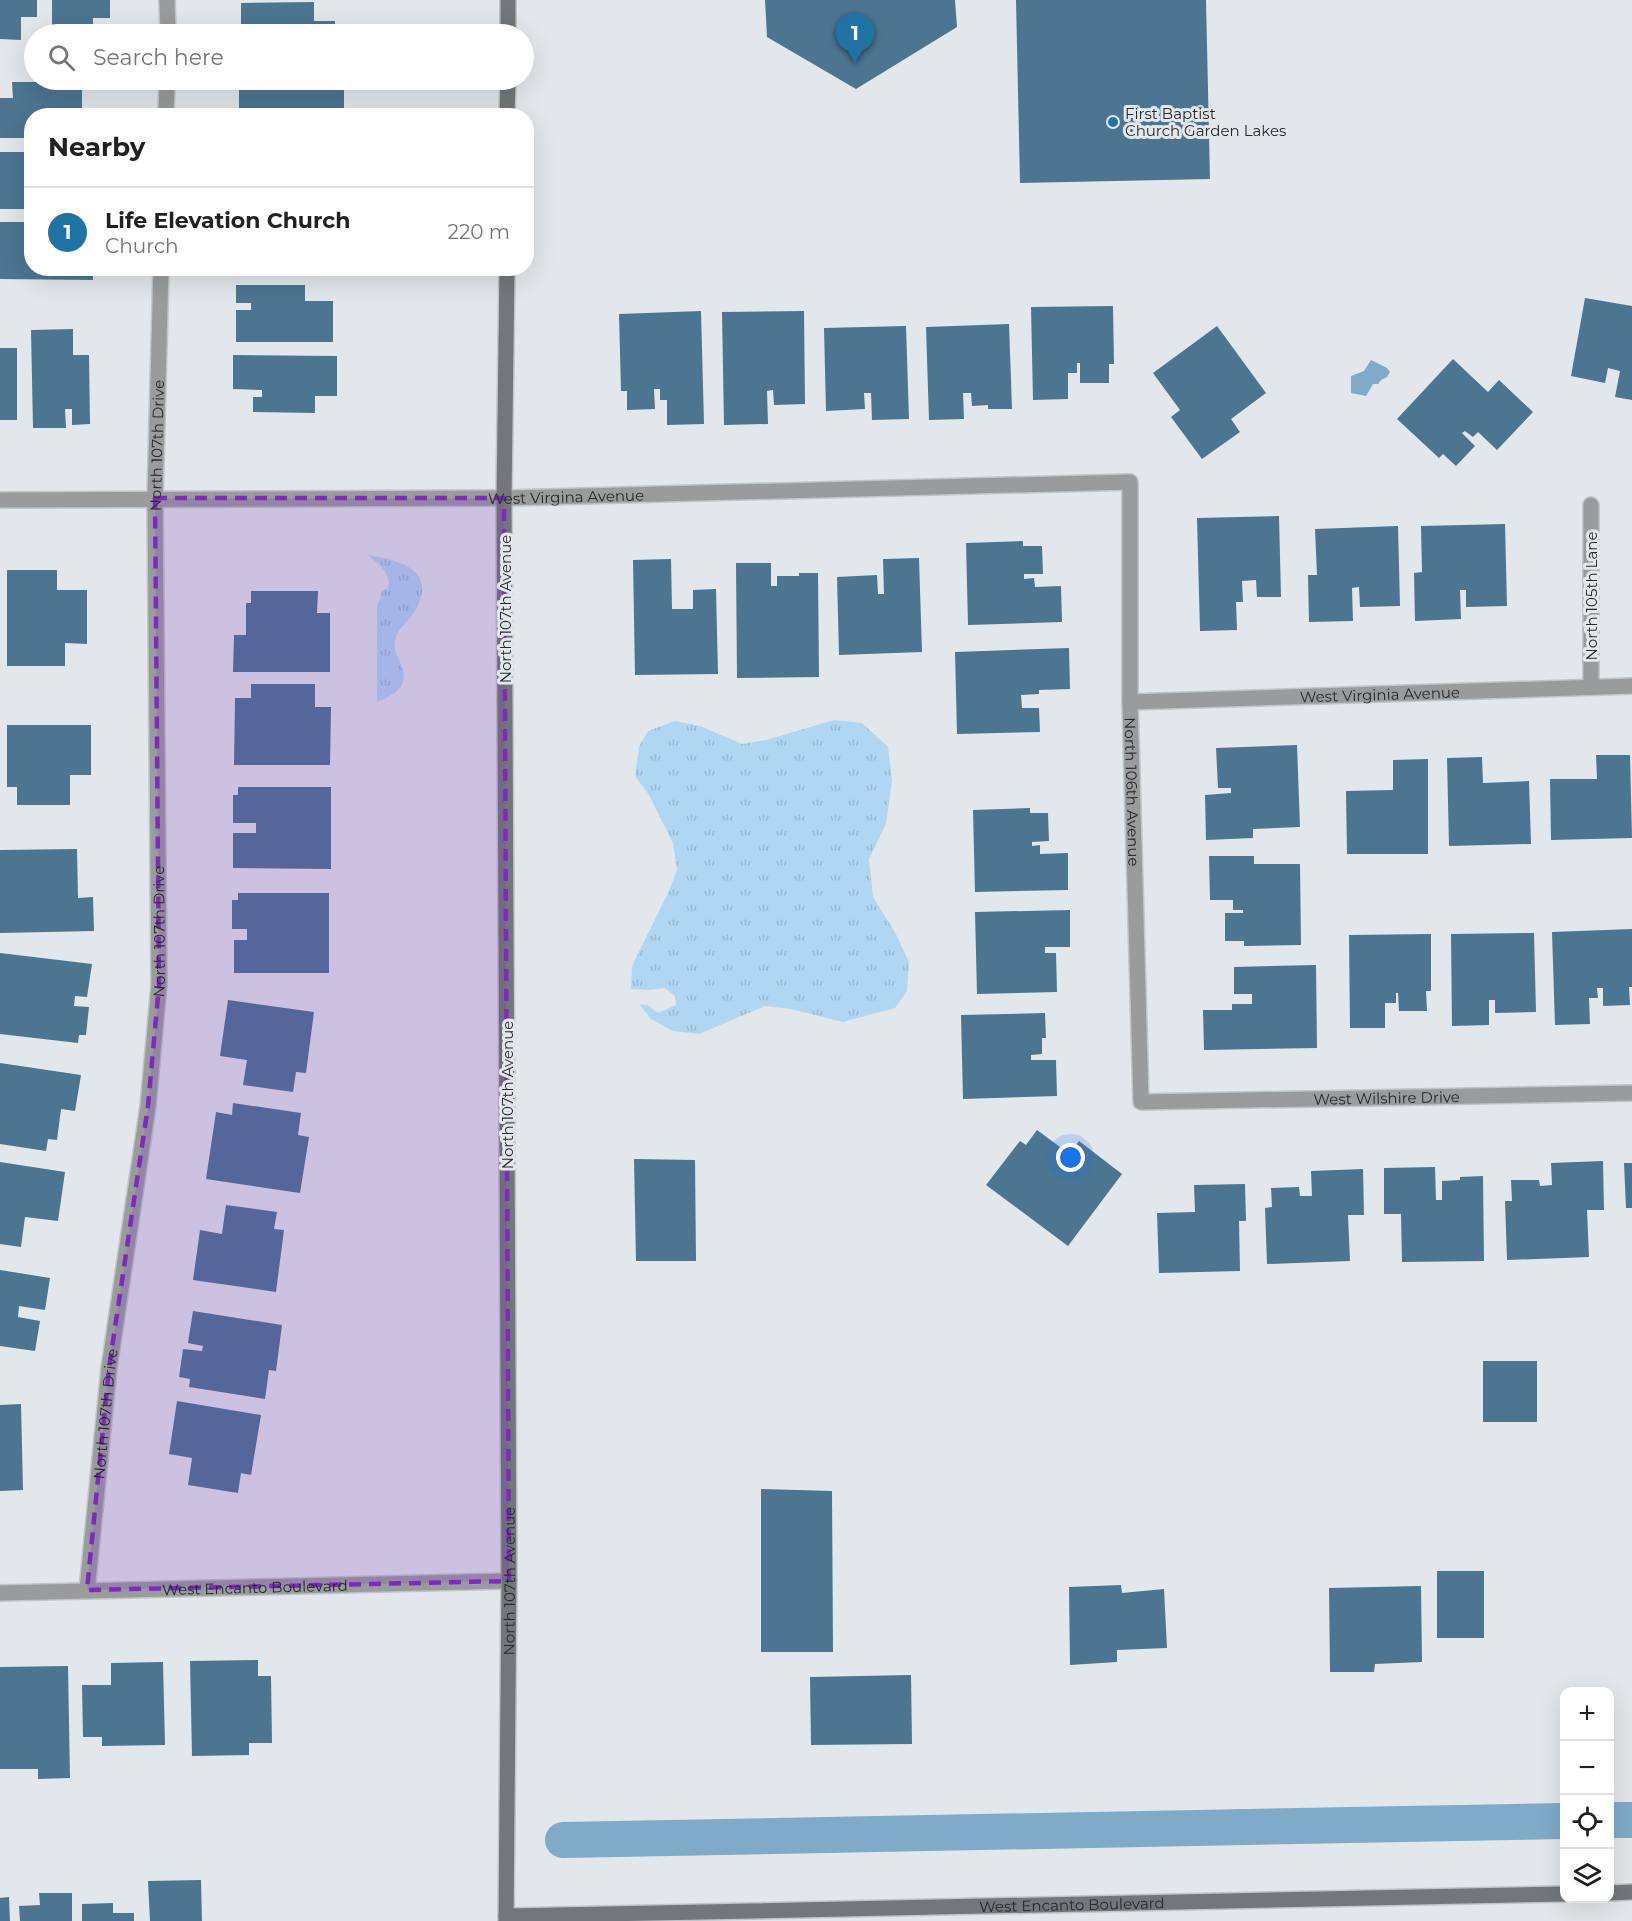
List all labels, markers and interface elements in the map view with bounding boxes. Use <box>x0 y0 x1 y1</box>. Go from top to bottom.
pin: 1 <box>836 14 874 63</box>
search box <box>24 24 534 90</box>
icon: search <box>45 41 78 74</box>
text: Search here <box>93 44 224 71</box>
place label: First Baptist Church Garden Lakes <box>1125 104 1286 140</box>
marker: First Baptist Church Garden Lakes <box>1106 115 1120 129</box>
text: Nearby <box>48 131 145 163</box>
text: Life Elevation Church <box>105 207 350 234</box>
text: 1 <box>64 220 71 244</box>
text: 220 m <box>448 220 510 244</box>
text: Church <box>105 234 179 258</box>
street label: North 107th Drive <box>145 380 168 511</box>
street label: West Virgina Avenue <box>488 485 644 508</box>
street label: North 105th Lane <box>1582 532 1601 660</box>
street label: North 107th Avenue <box>496 535 515 683</box>
street label: West Virginia Avenue <box>1299 682 1460 706</box>
street label: North 106th Avenue <box>1121 717 1144 867</box>
street label: North 107th Drive <box>148 866 168 998</box>
street label: North 107th Avenue <box>498 1021 517 1169</box>
street label: West Wilshire Drive <box>1313 1087 1460 1108</box>
your location <box>1056 1143 1085 1172</box>
street label: North 107th Drive <box>89 1347 121 1480</box>
street label: North 107th Avenue <box>499 1507 519 1655</box>
street label: West Encanto Boulevard <box>162 1575 348 1599</box>
map controls <box>1560 1687 1614 1903</box>
button: + <box>1560 1687 1614 1741</box>
button: − <box>1560 1741 1614 1795</box>
button: locate <box>1560 1795 1614 1849</box>
button: layers <box>1560 1849 1614 1903</box>
street label: West Encanto Boulevard <box>979 1893 1165 1916</box>

